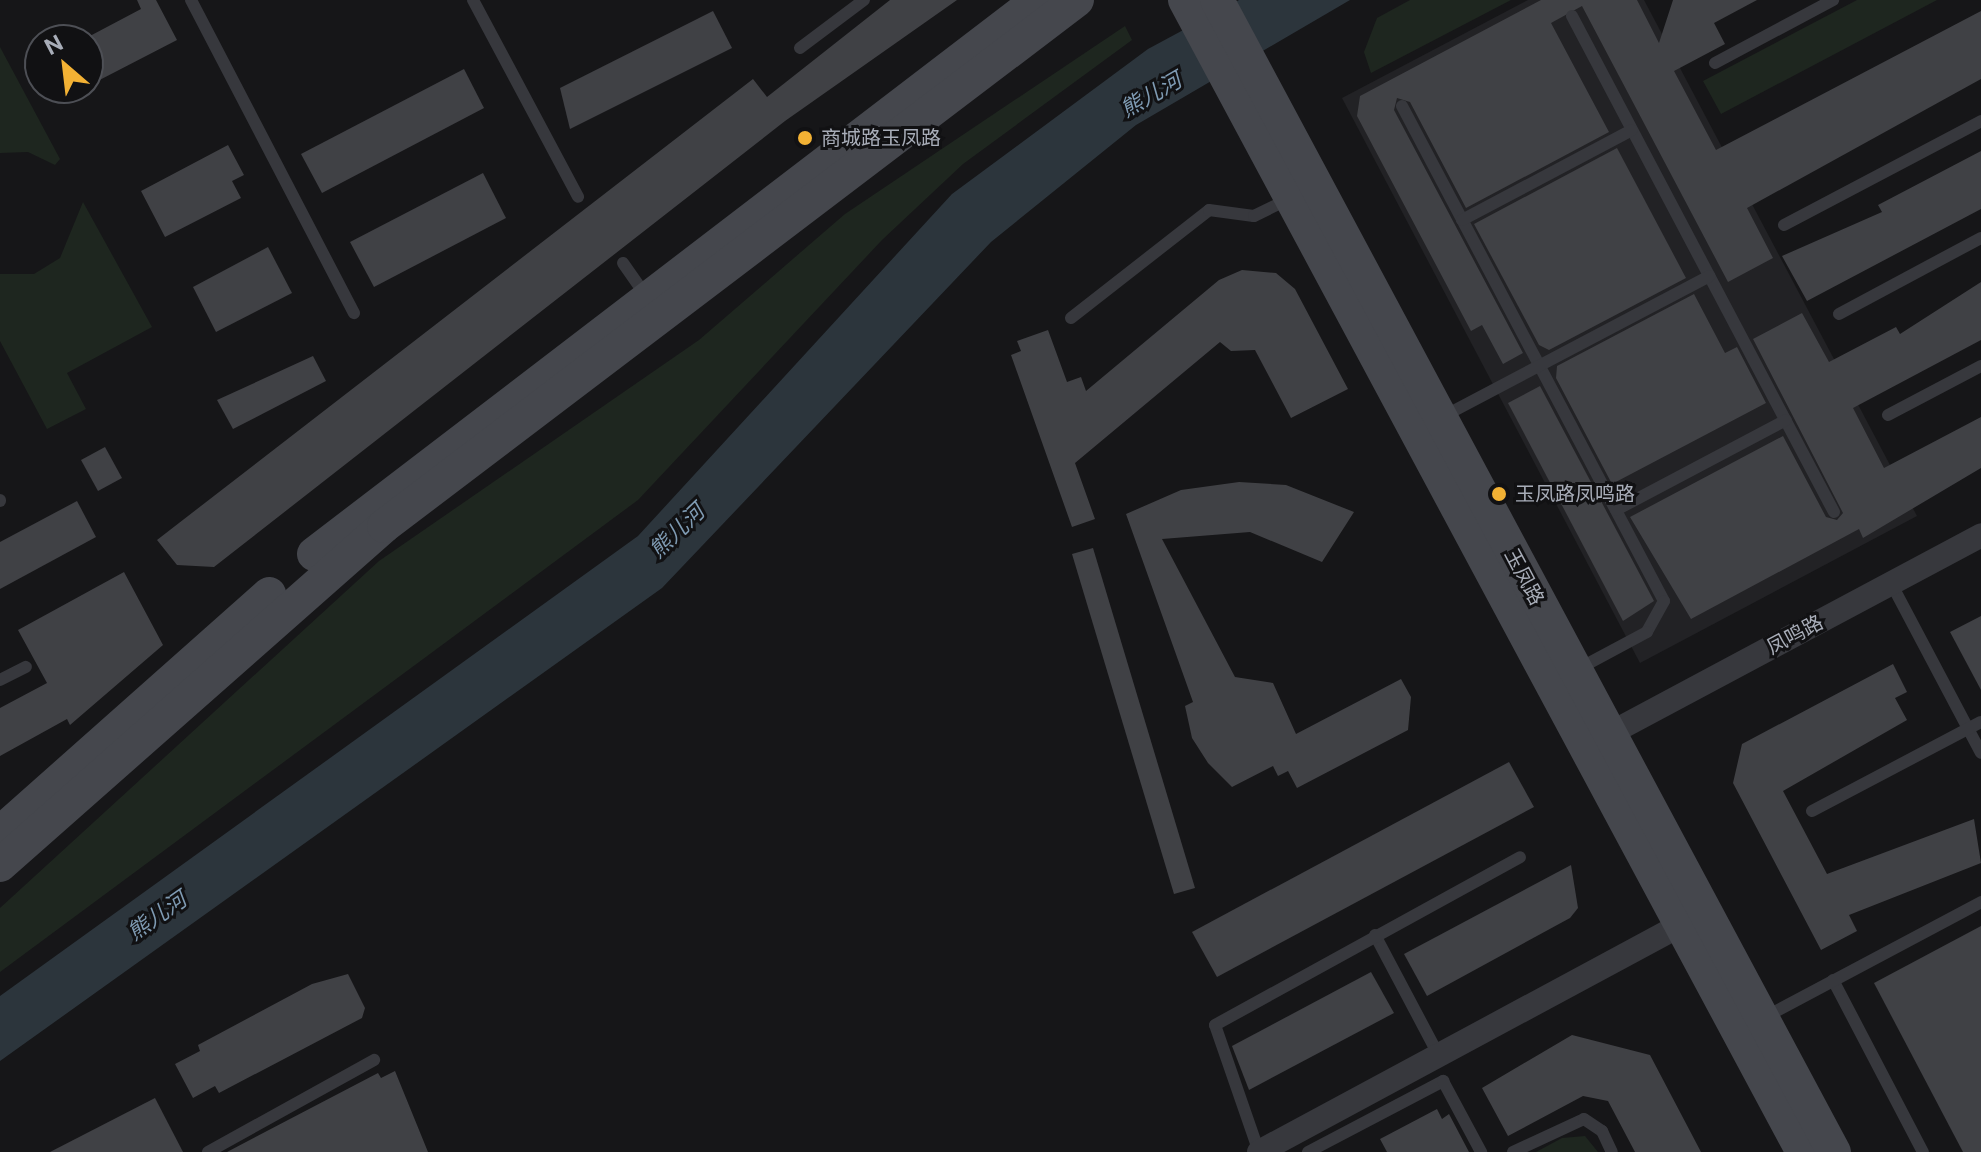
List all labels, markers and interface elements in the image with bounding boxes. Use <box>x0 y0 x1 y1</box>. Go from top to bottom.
north arrow <box>24 24 104 104</box>
text: N <box>40 29 67 60</box>
water label: 熊儿河 <box>1116 67 1186 123</box>
place label: 商城路玉凤路 <box>821 126 941 150</box>
marker: 商城路玉凤路 <box>796 129 814 147</box>
place label: 玉凤路凤鸣路 <box>1515 482 1635 506</box>
marker: 玉凤路凤鸣路 <box>1490 485 1508 503</box>
water label: 熊儿河 <box>644 499 710 563</box>
street label: 玉凤路 <box>1499 545 1549 609</box>
street label: 凤鸣路 <box>1763 610 1827 660</box>
water label: 熊儿河 <box>122 886 192 946</box>

